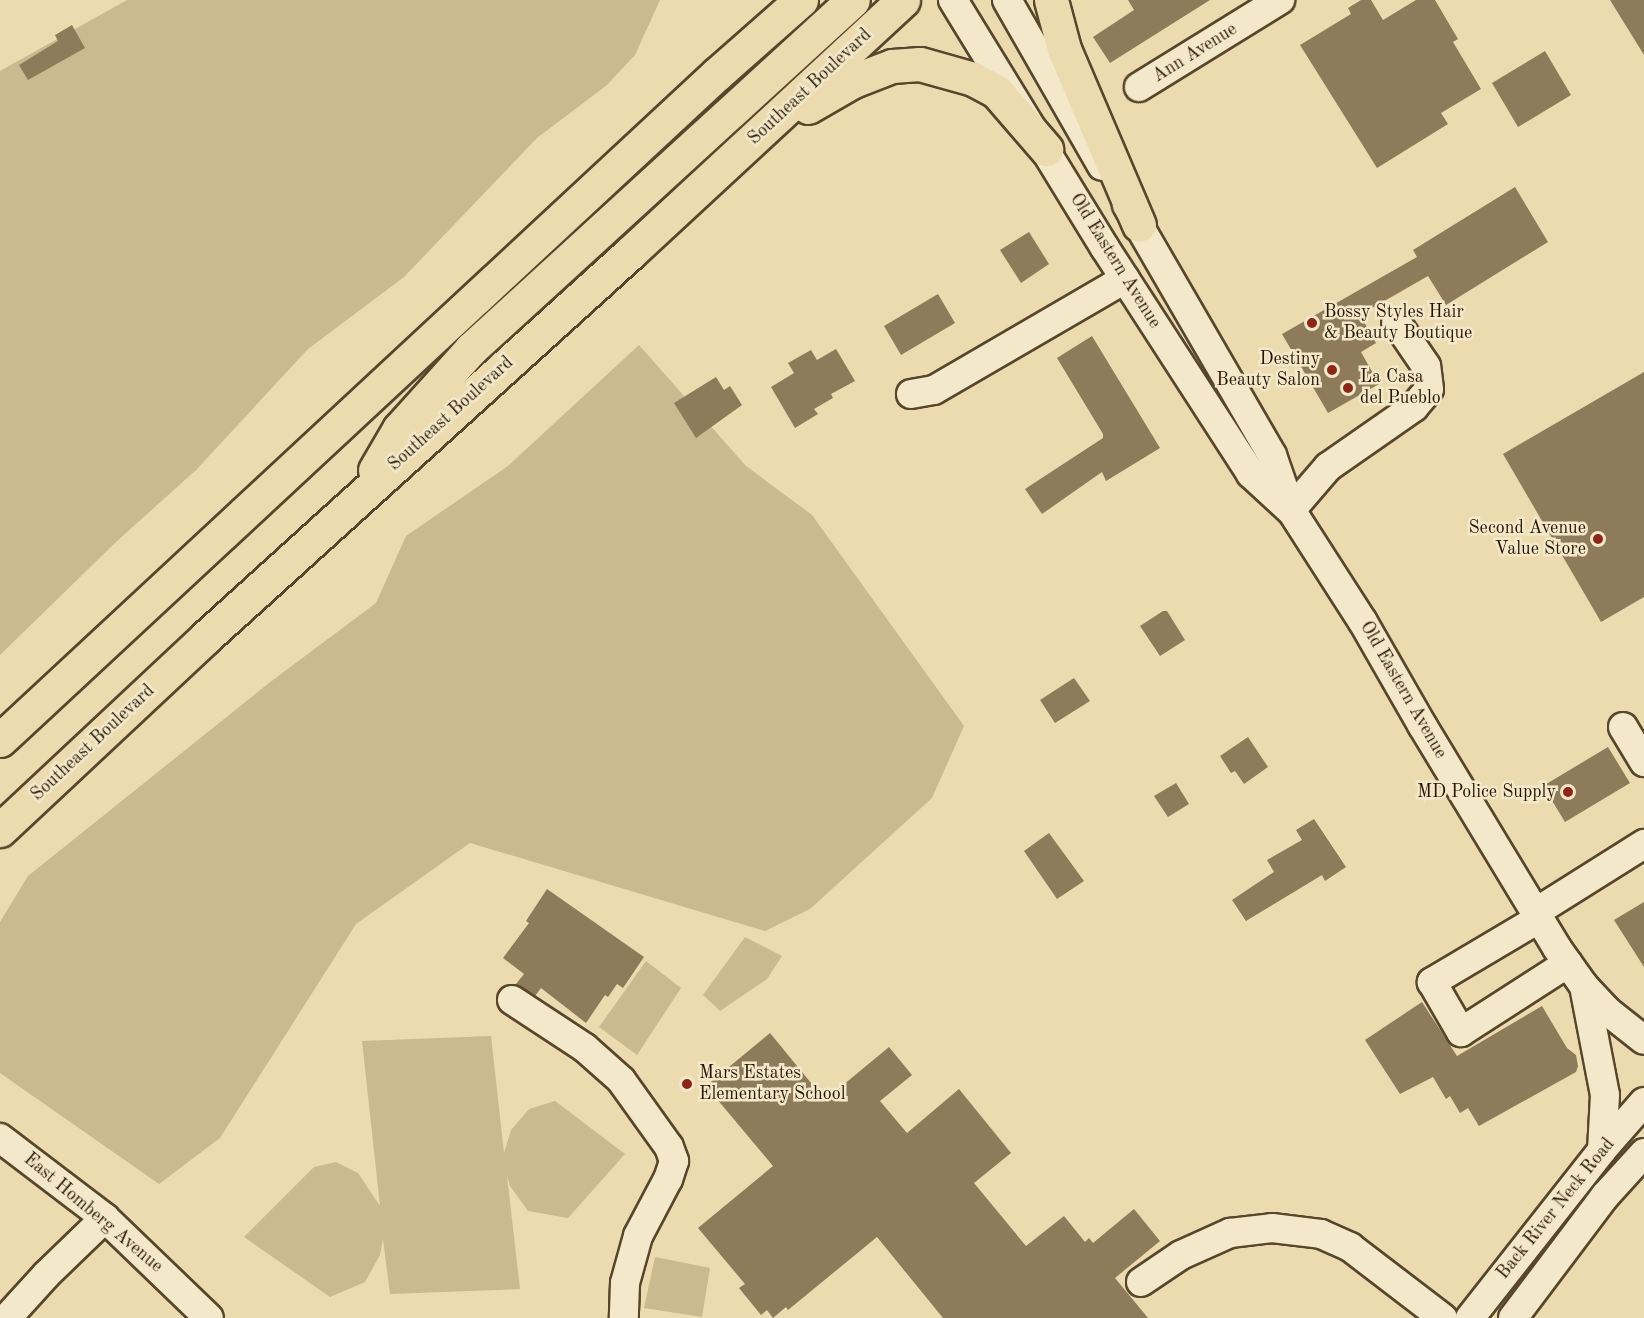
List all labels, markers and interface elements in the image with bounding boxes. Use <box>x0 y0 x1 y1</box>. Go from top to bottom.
street label: Ann Avenue <box>1149 19 1241 87</box>
street label: Southeast Boulevard <box>744 24 876 150</box>
street label: Old Eastern Avenue <box>1065 190 1165 332</box>
place label: Bossy Styles Hair & Beauty Boutique <box>1324 302 1472 344</box>
marker: Bossy Styles Hair & Beauty Boutique <box>1305 316 1319 330</box>
place label: Destiny Beauty Salon <box>1216 349 1320 392</box>
street label: Southeast Boulevard <box>384 352 518 476</box>
marker: Destiny Beauty Salon <box>1325 363 1339 377</box>
place label: La Casa del Pueblo <box>1360 367 1441 410</box>
marker: La Casa del Pueblo <box>1341 381 1355 395</box>
place label: Second Avenue Value Store <box>1468 518 1586 560</box>
marker: Second Avenue Value Store <box>1591 532 1605 546</box>
street label: Old Eastern Avenue <box>1355 618 1451 762</box>
street label: Southeast Boulevard <box>27 680 159 806</box>
place label: MD Police Supply <box>1417 781 1556 803</box>
marker: MD Police Supply <box>1561 785 1575 799</box>
place label: Mars Estates Elementary School <box>699 1063 846 1106</box>
marker: Mars Estates Elementary School <box>680 1077 694 1091</box>
street label: Back River Neck Road <box>1492 1134 1620 1284</box>
street label: East Homberg Avenue <box>19 1149 167 1277</box>

